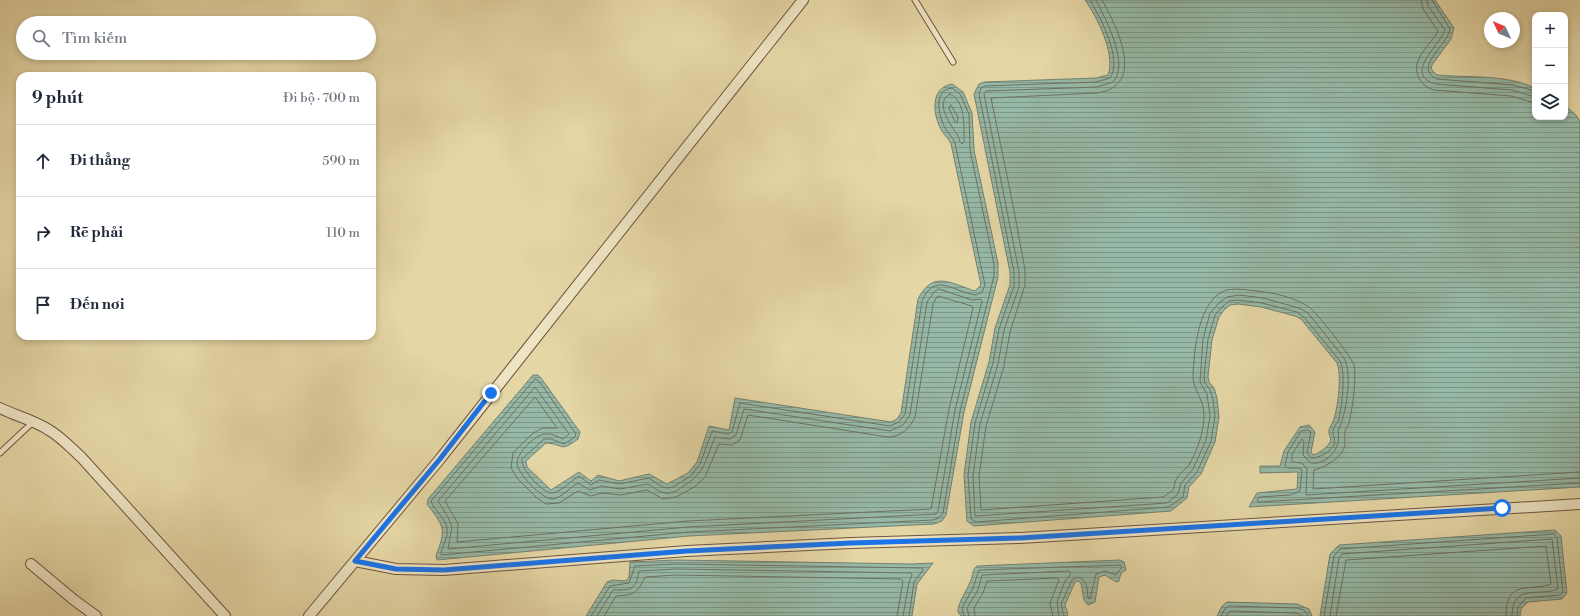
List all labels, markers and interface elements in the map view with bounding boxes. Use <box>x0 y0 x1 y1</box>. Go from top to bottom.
north arrow <box>1484 12 1520 48</box>
map controls <box>1532 12 1568 120</box>
button: + <box>1532 12 1568 48</box>
search box <box>16 16 376 60</box>
icon: search <box>30 27 52 49</box>
text: Tìm kiếm <box>62 29 127 48</box>
button: − <box>1532 48 1568 84</box>
button: layers <box>1532 84 1568 120</box>
text: 9 phút <box>32 87 83 109</box>
text: Đi bộ · 700 m <box>283 90 360 106</box>
icon: ahead <box>32 150 54 172</box>
text: Đi thẳng <box>70 151 130 170</box>
text: 590 m <box>322 153 360 169</box>
icon: right <box>32 222 54 244</box>
text: Rẽ phải <box>70 223 123 242</box>
text: 110 m <box>326 225 360 241</box>
icon: arrive <box>32 294 54 316</box>
text: Đến nơi <box>70 295 124 314</box>
route end <box>482 384 500 402</box>
route start <box>1493 499 1511 517</box>

